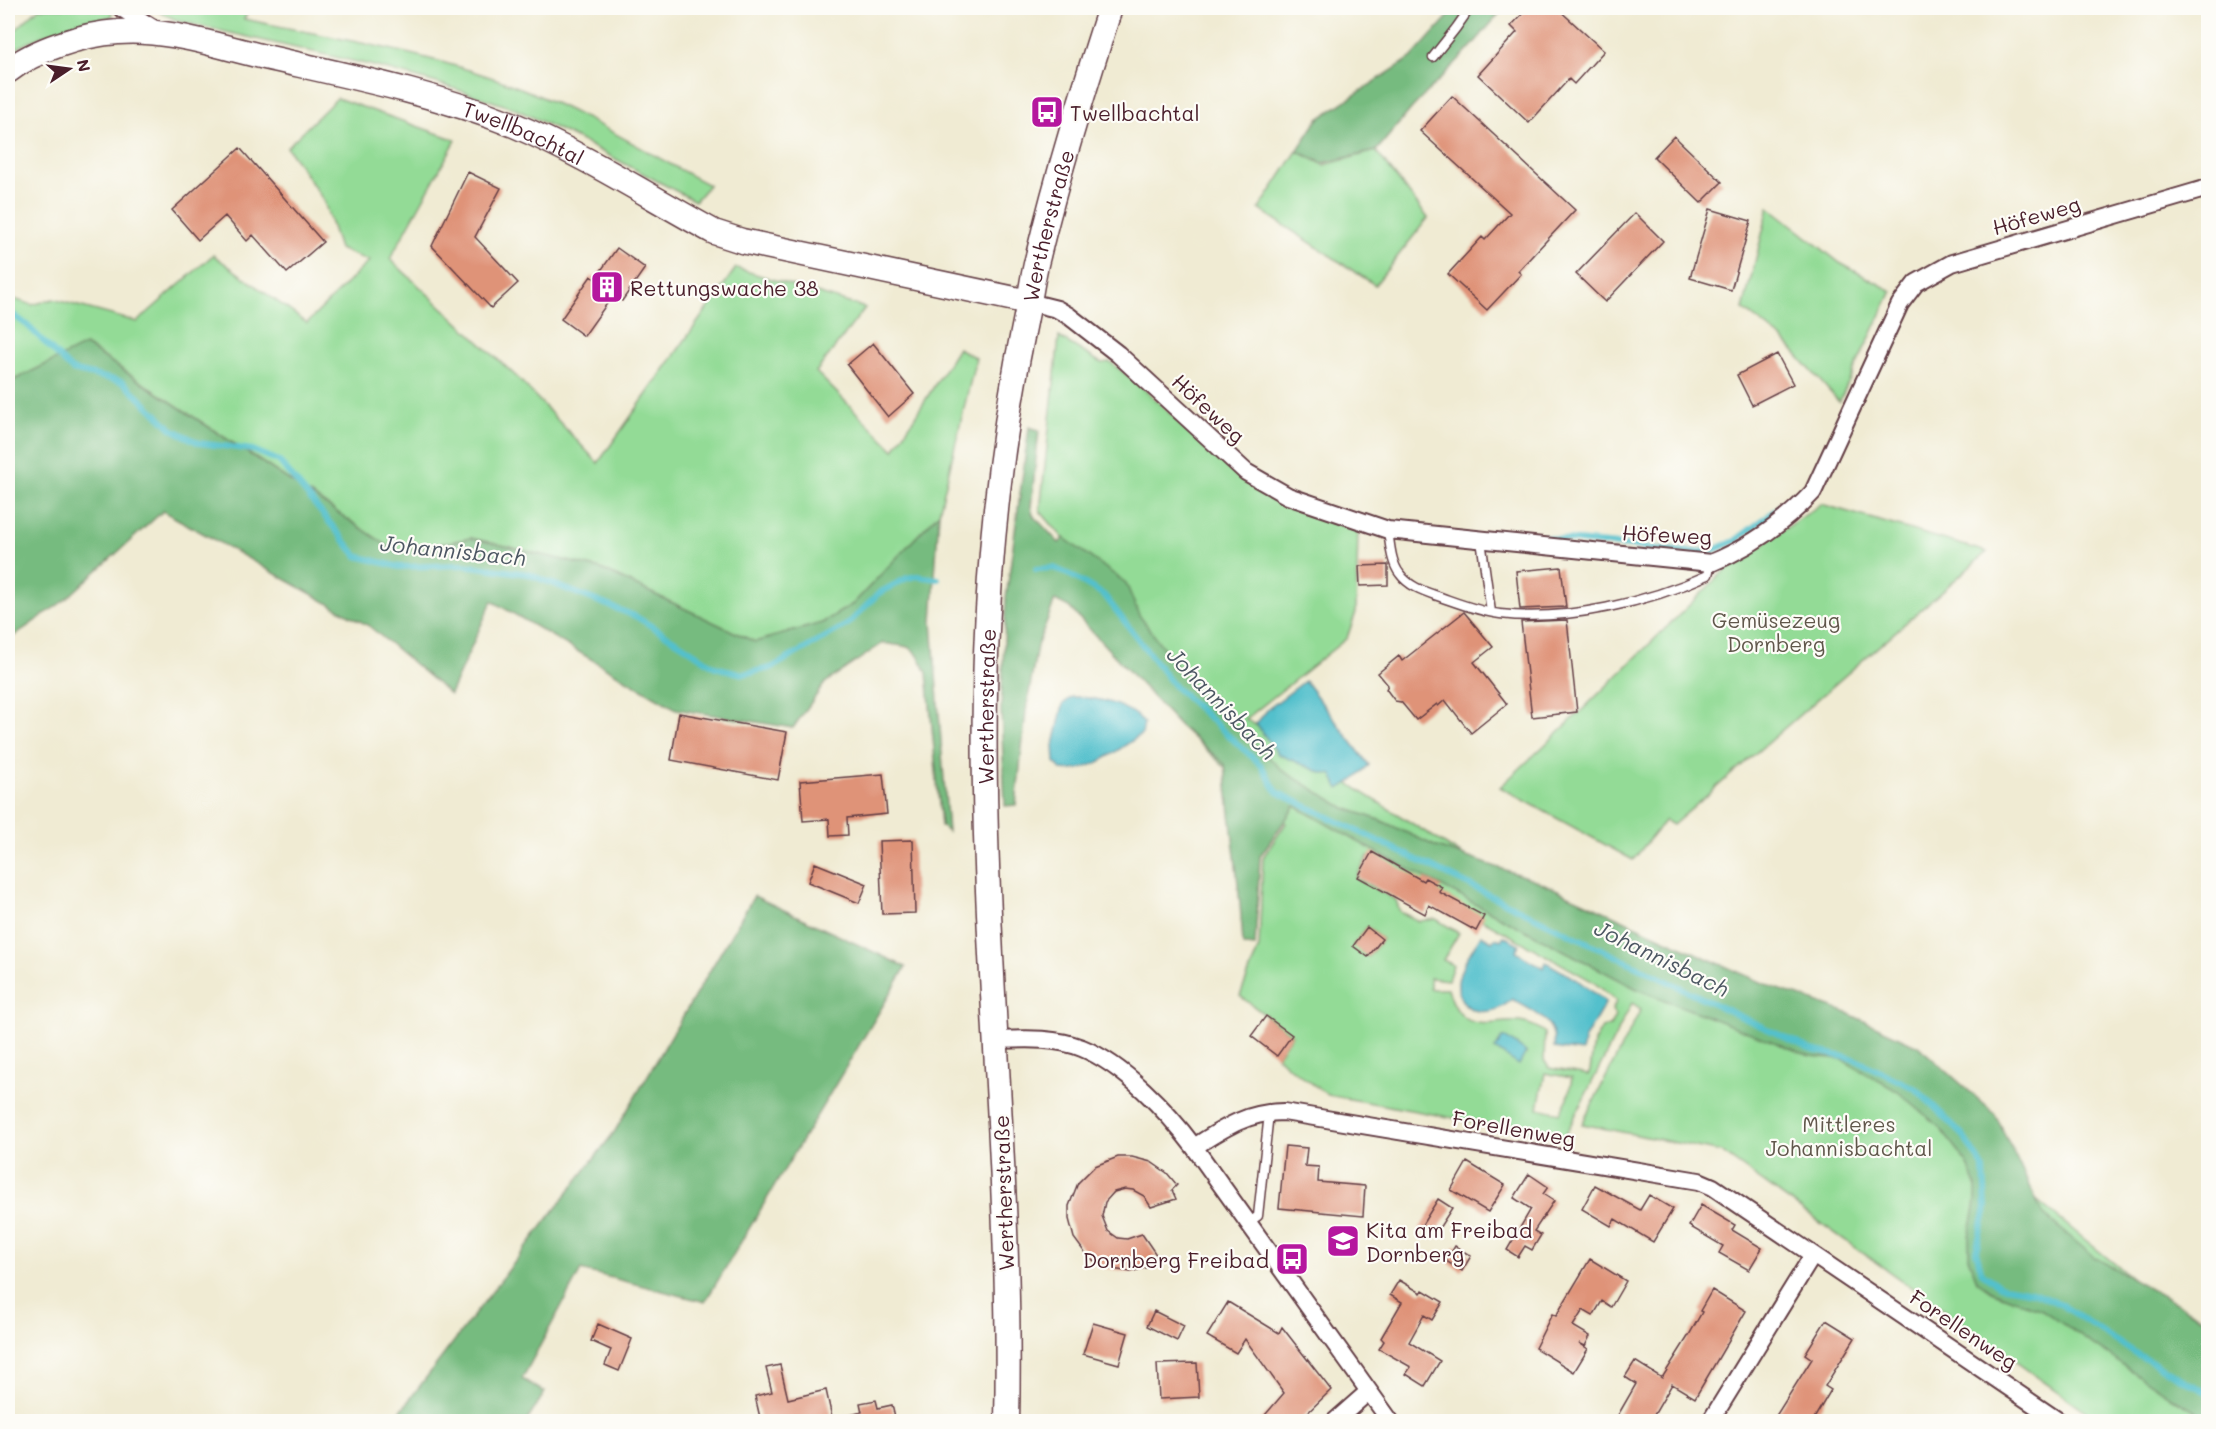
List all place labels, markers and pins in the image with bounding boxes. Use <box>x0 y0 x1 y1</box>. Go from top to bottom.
bus stop icon: Twellbachtal <box>1029 94 1065 130</box>
place label: Twellbachtal <box>1070 99 1200 126</box>
building icon: Rettungswache 38 <box>589 269 625 305</box>
place label: Rettungswache 38 <box>630 274 819 301</box>
place label: Kita am Freibad Dornberg <box>1366 1216 1532 1267</box>
school or university icon: Kita am Freibad Dornberg <box>1325 1223 1361 1259</box>
bus stop icon: Dornberg Freibad <box>1274 1241 1310 1277</box>
place label: Dornberg Freibad <box>1083 1246 1269 1273</box>

